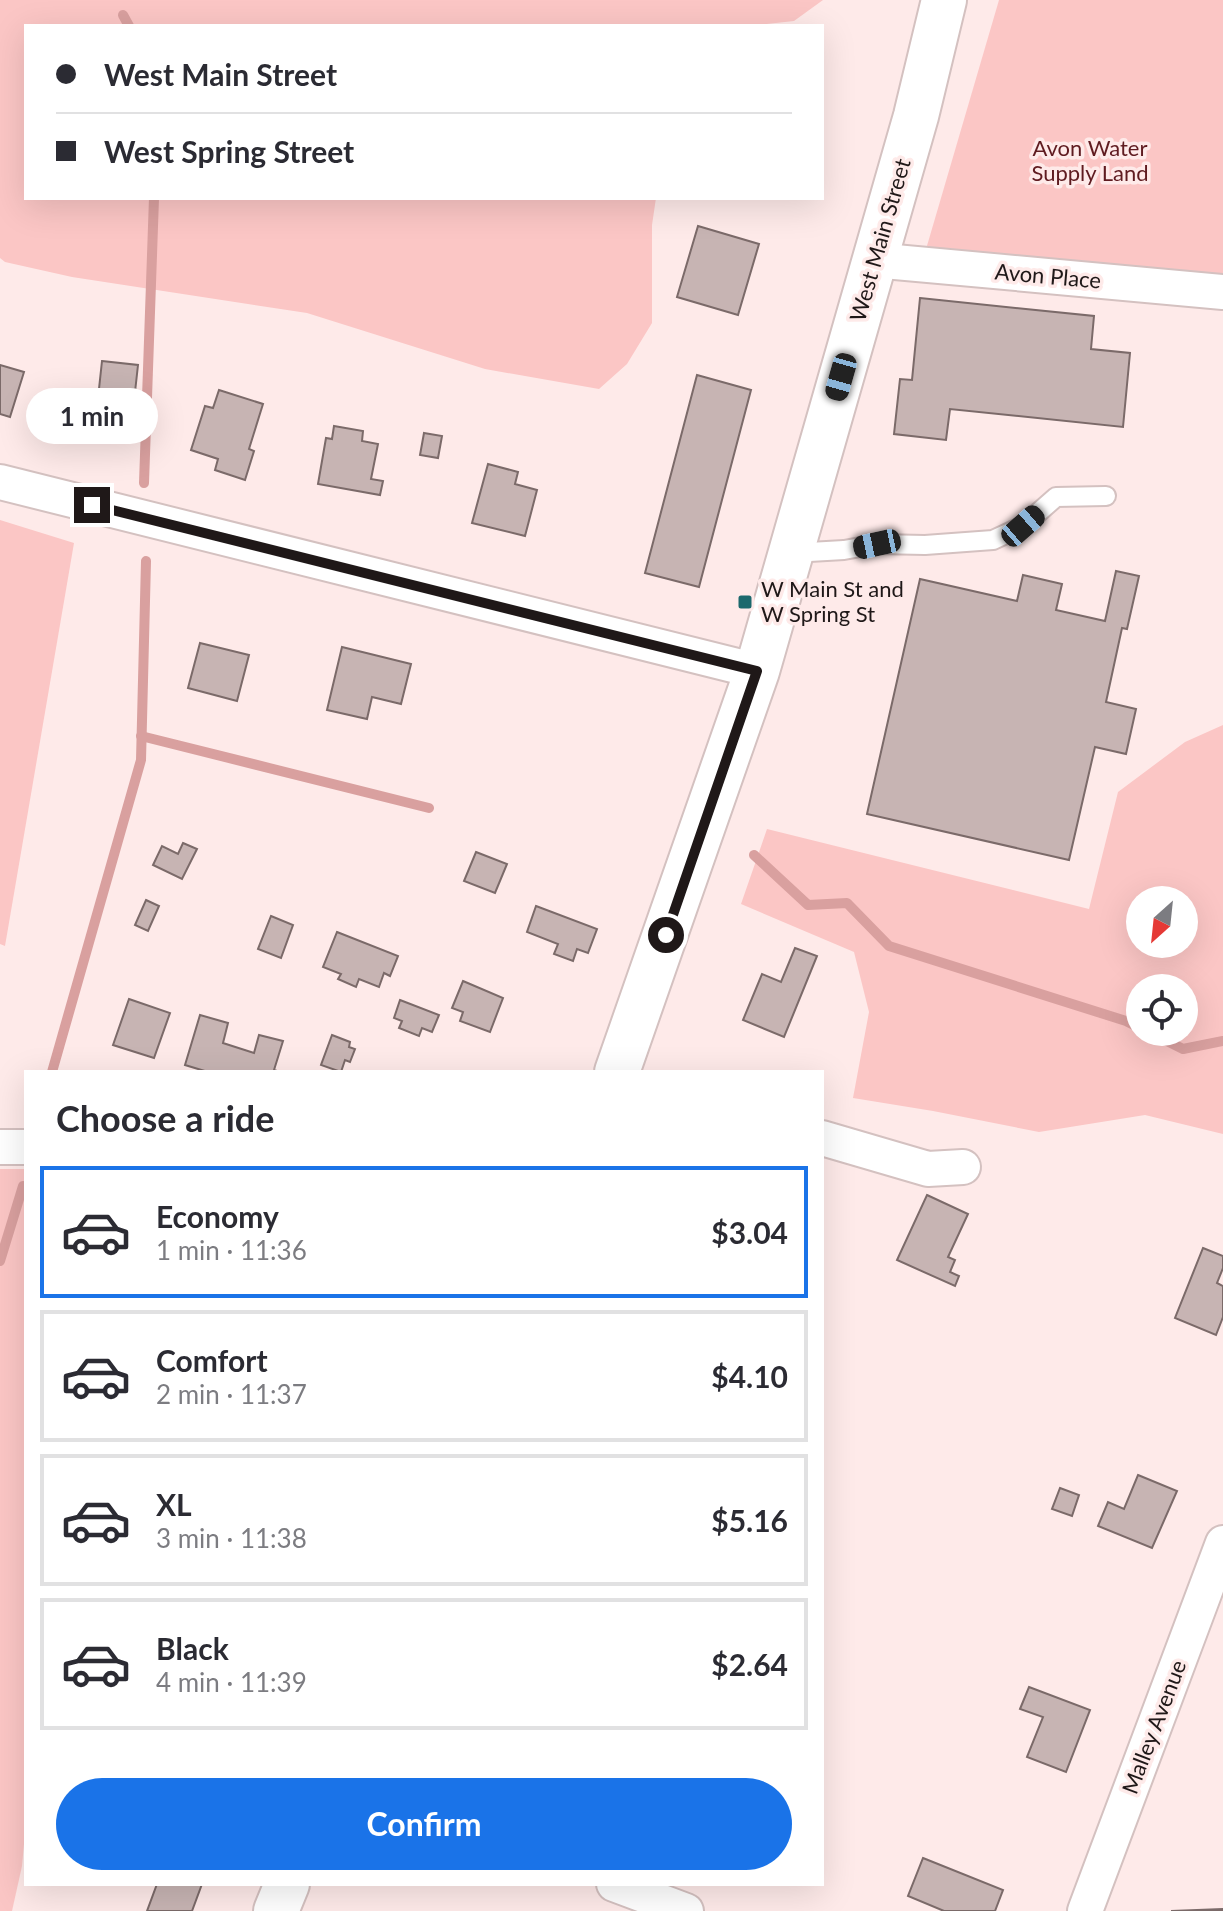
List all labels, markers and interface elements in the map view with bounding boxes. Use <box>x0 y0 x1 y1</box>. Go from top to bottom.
text: West Main Street <box>104 56 337 92</box>
text: West Spring Street <box>104 133 354 169</box>
park label: Avon Water Supply Land <box>1031 134 1149 186</box>
street label: West Main Street <box>843 155 916 324</box>
street label: Avon Place <box>994 257 1102 294</box>
car <box>823 351 859 403</box>
callout: 1 min <box>26 389 158 445</box>
text: 1 min <box>60 400 124 432</box>
route end <box>74 487 110 523</box>
car <box>997 501 1049 551</box>
car <box>851 527 903 561</box>
place label: W Main St and W Spring St <box>761 575 904 627</box>
marker: W Main St and W Spring St <box>736 593 754 611</box>
north arrow <box>1126 886 1198 958</box>
map controls <box>1126 886 1198 1046</box>
route start <box>648 917 684 953</box>
button: locate <box>1126 974 1198 1046</box>
text: Choose a ride <box>56 1096 275 1140</box>
icon: car <box>60 1196 132 1268</box>
text: Economy <box>156 1198 279 1234</box>
text: $3.04 <box>711 1214 788 1250</box>
text: 1 min · 11:36 <box>156 1234 307 1266</box>
icon: car <box>60 1340 132 1412</box>
text: Comfort <box>156 1342 268 1378</box>
text: $4.10 <box>711 1358 788 1394</box>
text: 2 min · 11:37 <box>156 1378 307 1410</box>
icon: car <box>60 1484 132 1556</box>
text: XL <box>156 1486 192 1522</box>
text: $5.16 <box>711 1502 788 1538</box>
text: 3 min · 11:38 <box>156 1522 307 1554</box>
icon: car <box>60 1628 132 1700</box>
text: Black <box>156 1630 229 1666</box>
text: $2.64 <box>711 1646 788 1682</box>
street label: Malley Avenue <box>1116 1656 1191 1798</box>
text: 4 min · 11:39 <box>156 1666 307 1698</box>
button: Confirm <box>56 1778 792 1870</box>

